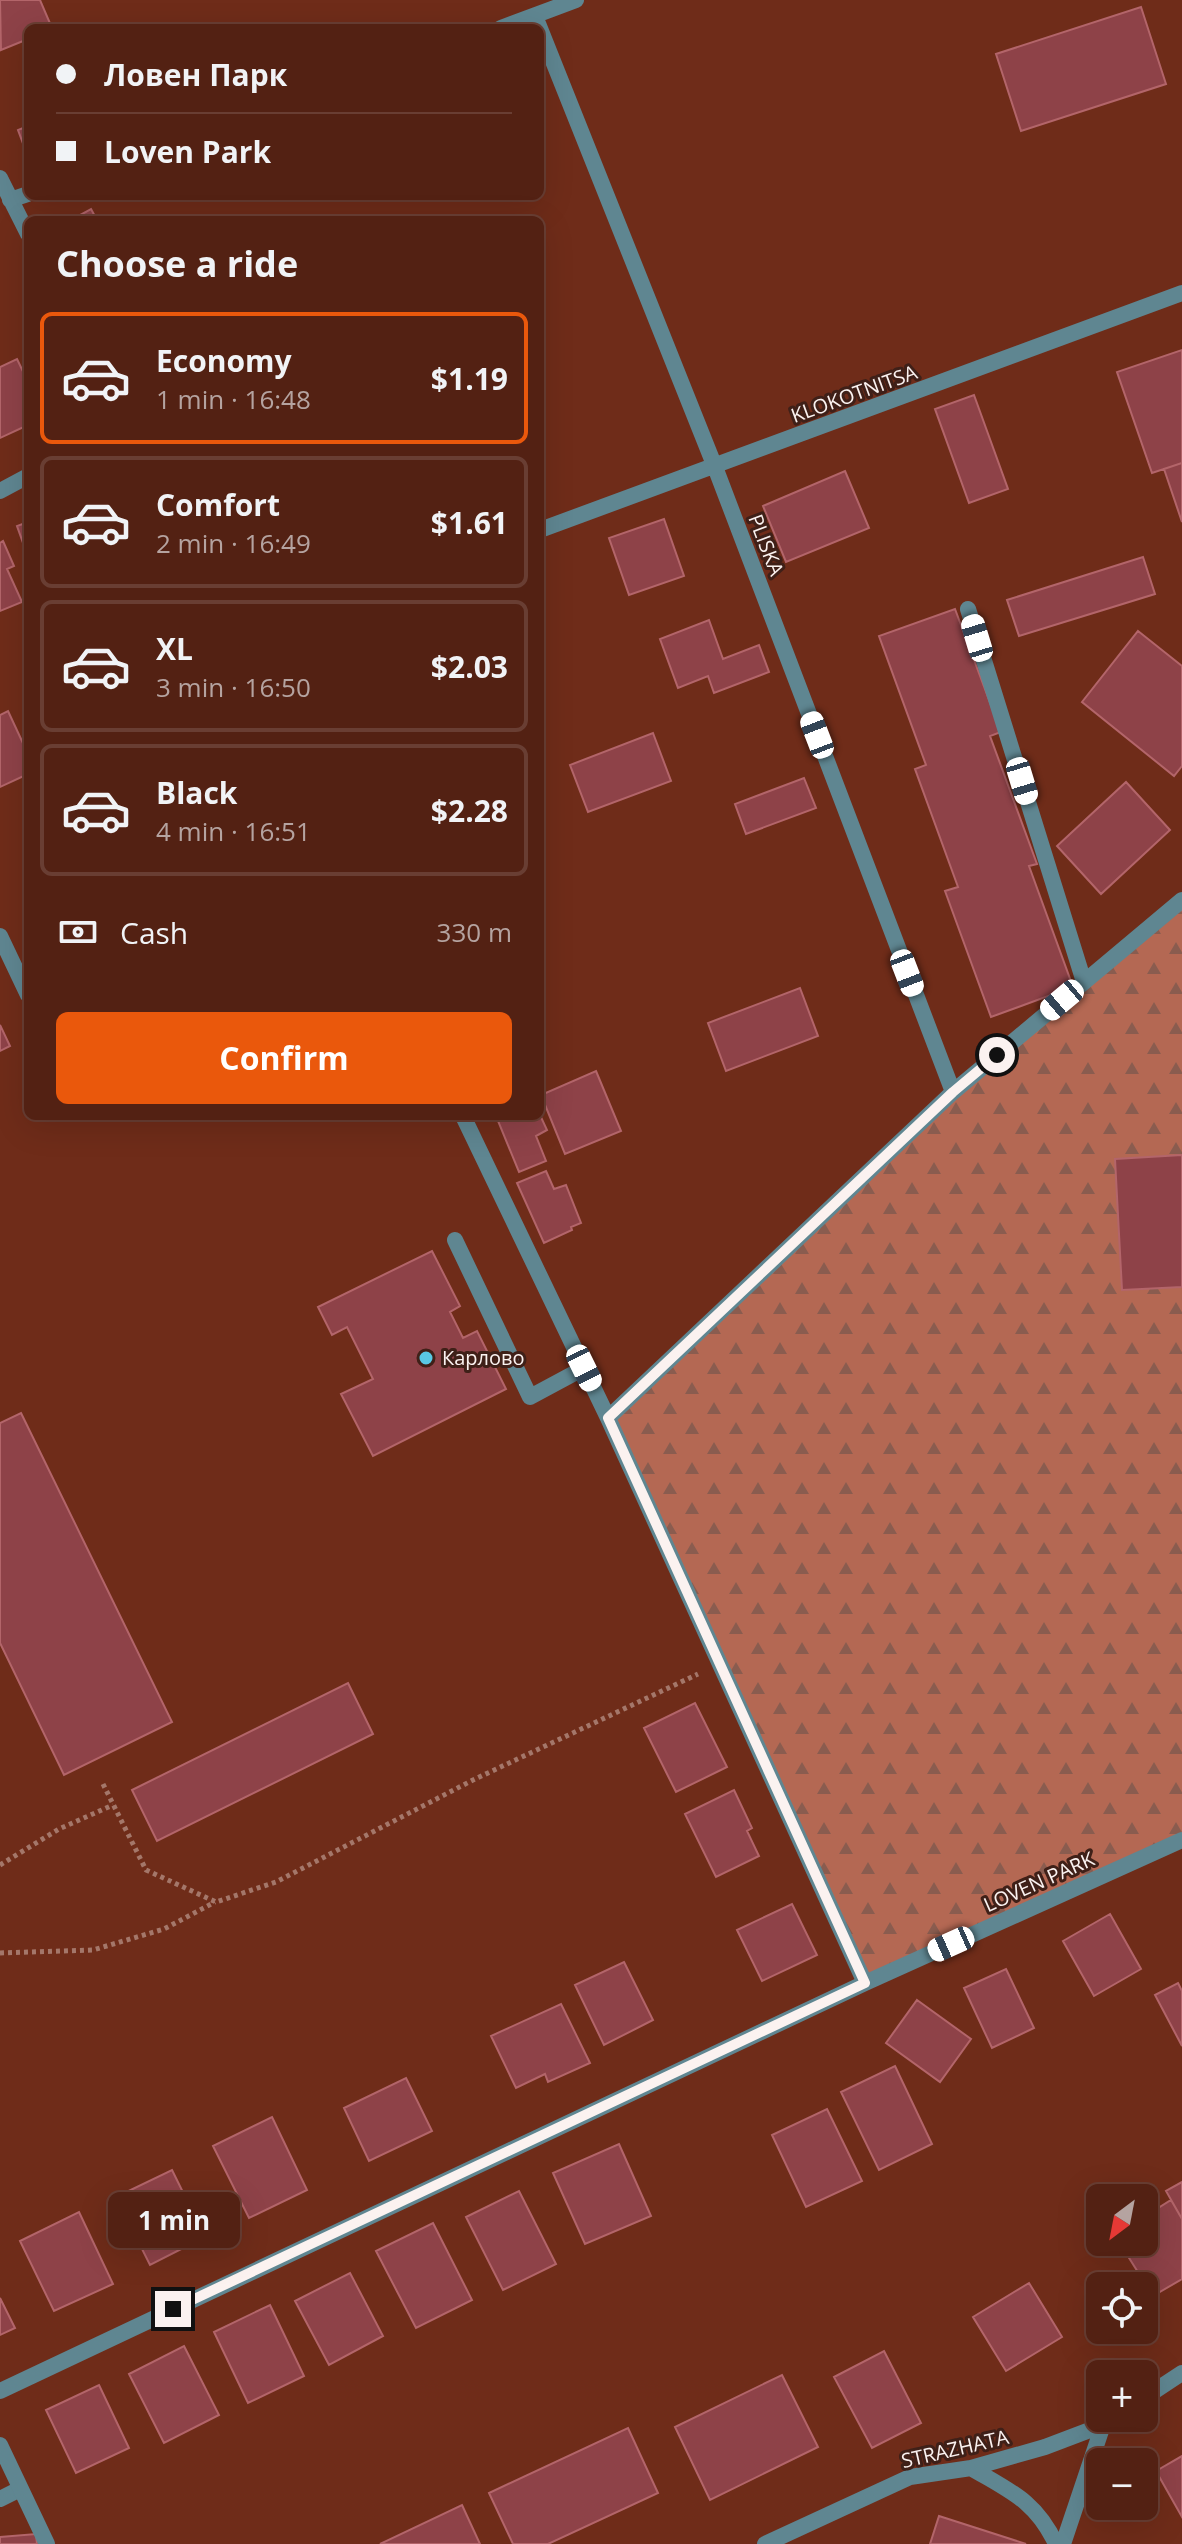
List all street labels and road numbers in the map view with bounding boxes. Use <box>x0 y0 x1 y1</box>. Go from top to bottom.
street label: KLOKOTNITSA <box>787 358 921 429</box>
street label: PLISKA <box>742 510 791 580</box>
street label: LOVEN PARK <box>979 1845 1099 1918</box>
street label: STRAZHATA <box>899 2423 1012 2474</box>

